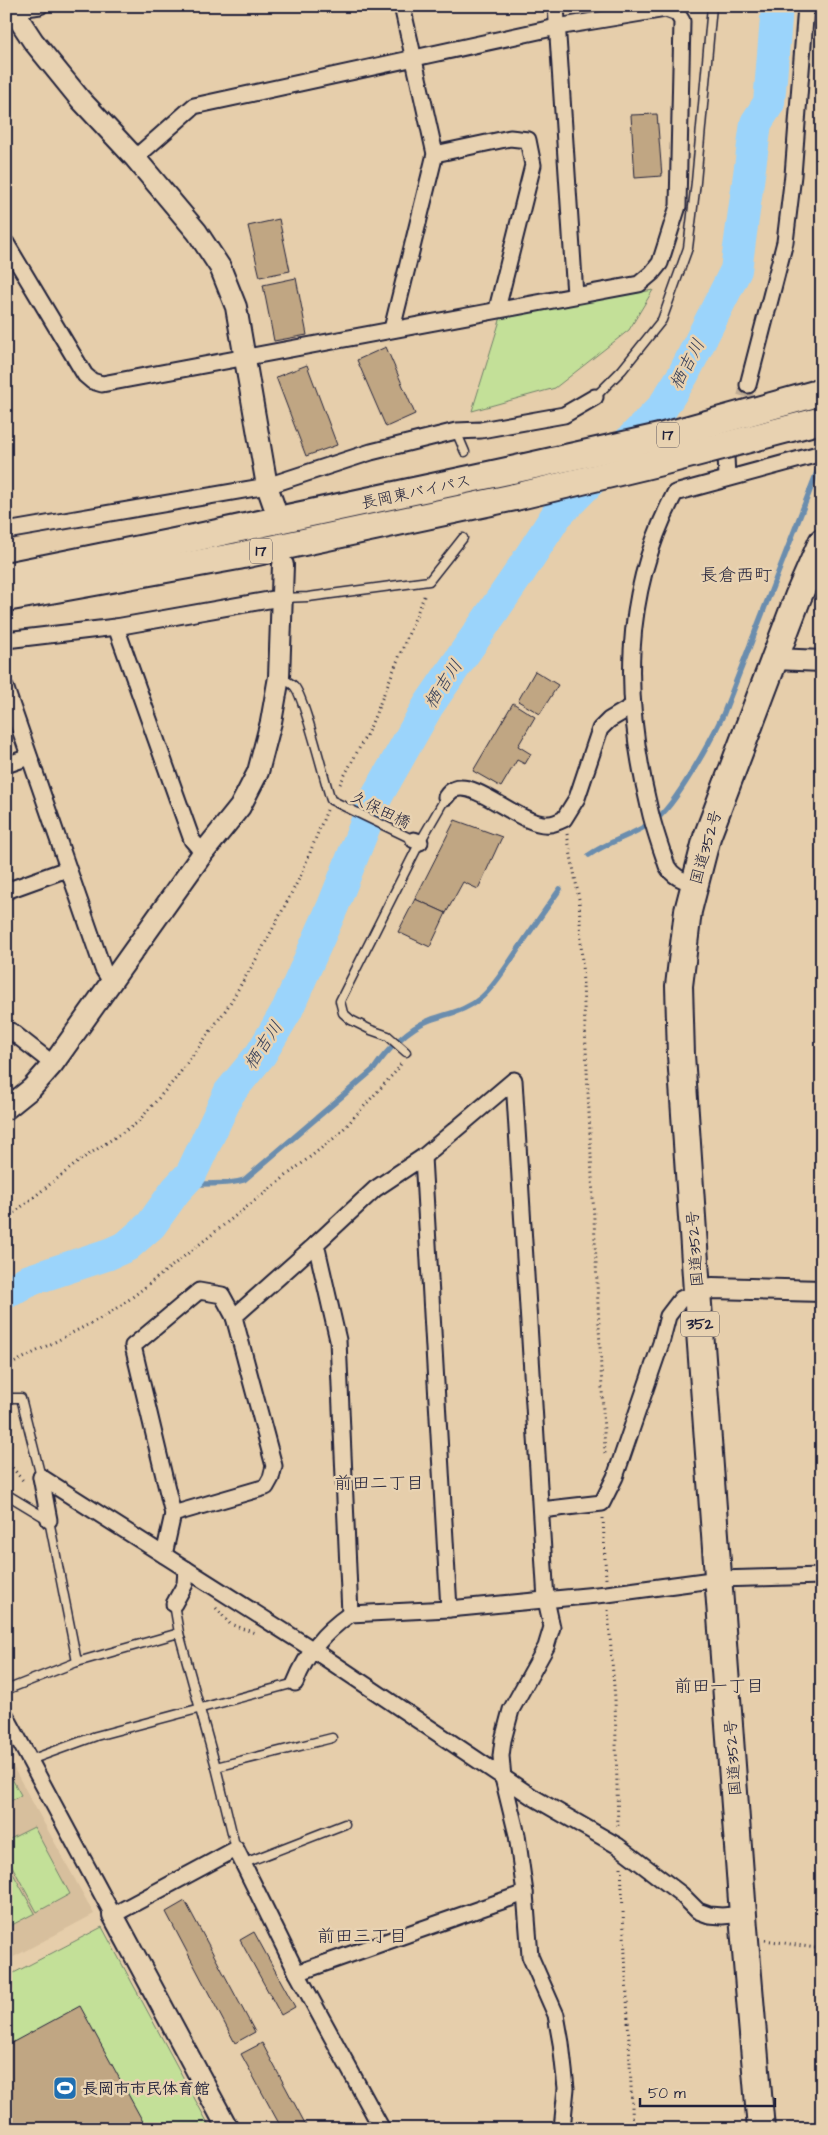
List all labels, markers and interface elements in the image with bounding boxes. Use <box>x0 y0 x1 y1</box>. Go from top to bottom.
water label: 栖吉川 <box>664 335 711 394</box>
road number: 17 <box>657 422 679 448</box>
street label: 長岡東バイパス <box>359 470 473 514</box>
road number: 17 <box>250 538 272 564</box>
district label: 長倉西町 <box>700 563 772 588</box>
water label: 栖吉川 <box>418 655 469 714</box>
street label: 久保田橋 <box>347 786 414 834</box>
street label: 国道352号 <box>685 807 727 887</box>
water label: 栖吉川 <box>238 1016 289 1075</box>
street label: 国道352号 <box>681 1210 709 1288</box>
road number: 352 <box>681 1312 719 1336</box>
district label: 前田二丁目 <box>334 1471 424 1496</box>
district label: 前田一丁目 <box>674 1674 764 1699</box>
street label: 国道352号 <box>719 1719 747 1797</box>
district label: 前田三丁目 <box>317 1924 407 1949</box>
sports icon: 長岡市市民体育館 <box>52 2075 78 2101</box>
scale bar <box>640 2075 776 2107</box>
place label: 長岡市市民体育館 <box>82 2078 210 2100</box>
text: 50 m <box>648 2083 686 2104</box>

